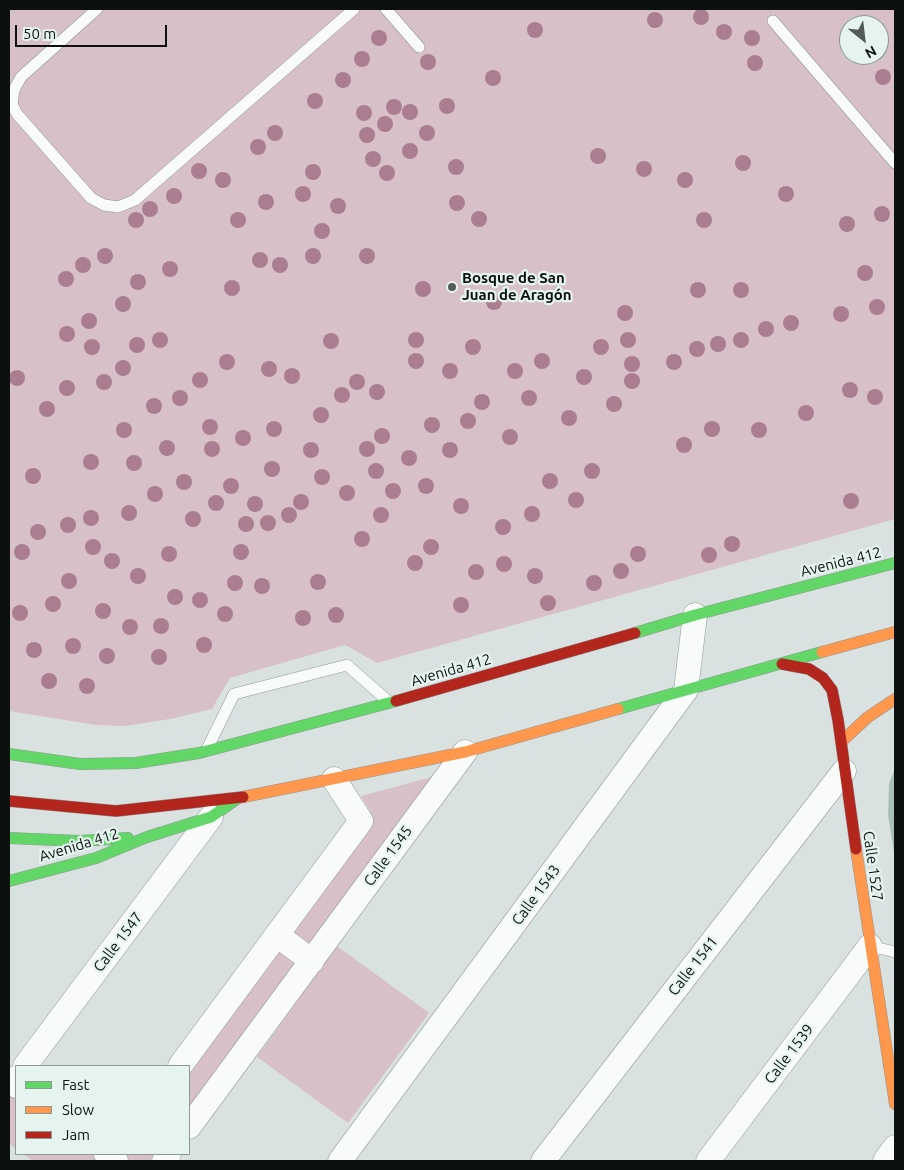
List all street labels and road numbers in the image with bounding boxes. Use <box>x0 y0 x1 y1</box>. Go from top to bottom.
street label: Avenida 412 <box>799 543 883 581</box>
street label: Avenida 412 <box>409 650 493 690</box>
street label: Calle 1545 <box>360 822 416 890</box>
street label: Avenida 412 <box>37 824 121 866</box>
street label: Calle 1527 <box>859 830 887 902</box>
street label: Calle 1543 <box>508 861 564 929</box>
street label: Calle 1547 <box>90 908 146 976</box>
street label: Calle 1541 <box>664 933 722 999</box>
street label: Calle 1539 <box>761 1020 817 1088</box>

